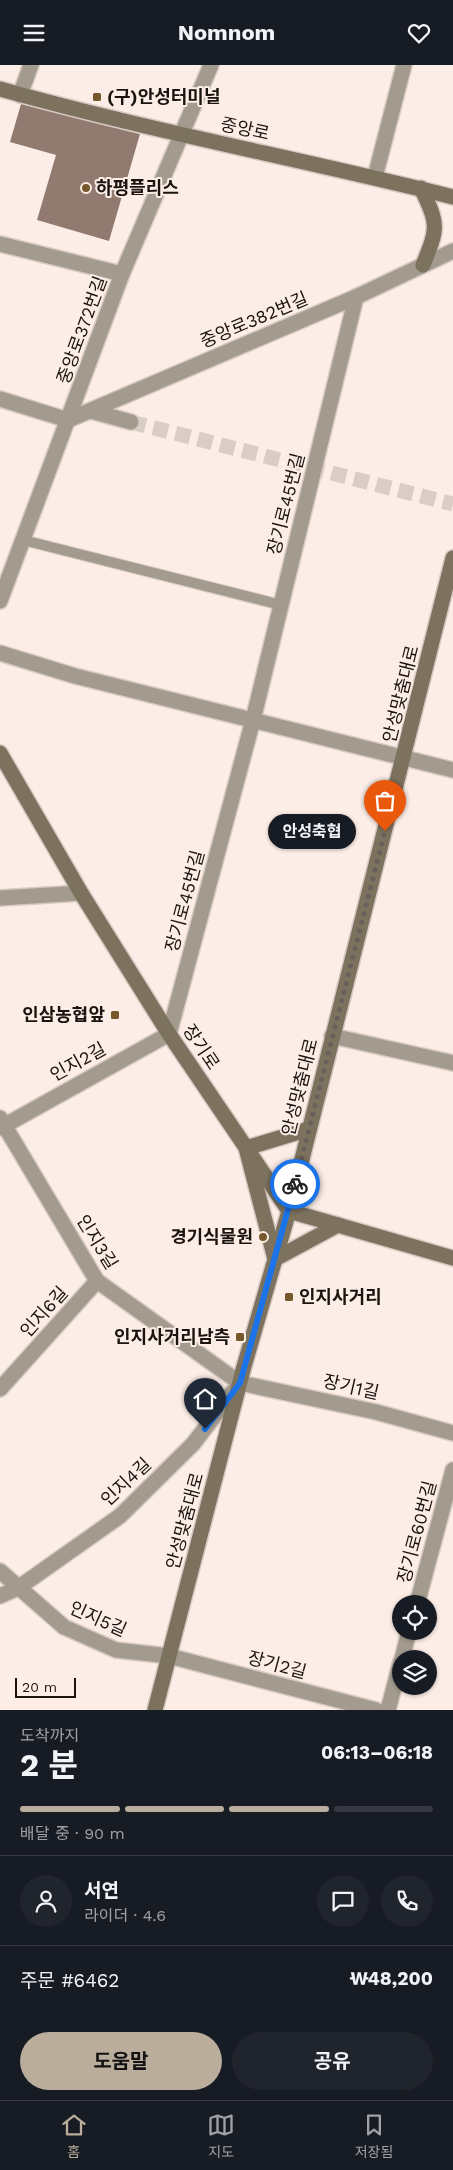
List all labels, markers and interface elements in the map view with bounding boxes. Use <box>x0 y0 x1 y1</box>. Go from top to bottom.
icon: menu <box>20 19 48 47</box>
icon: heart <box>405 19 433 47</box>
text: Nomnom <box>178 20 275 45</box>
place label: (구)안성터미널 <box>107 86 220 107</box>
marker: (구)안성터미널 <box>91 91 103 103</box>
street label: 중앙로 <box>219 113 272 144</box>
place label: 하평플리스 <box>96 177 179 198</box>
marker: 하평플리스 <box>80 182 92 194</box>
street label: 중앙로372번길 <box>52 273 111 387</box>
street label: 중앙로382번길 <box>197 287 311 352</box>
street label: 장기로45번길 <box>263 451 308 557</box>
street label: 안성맞춤대로 <box>378 643 423 745</box>
pin <box>364 780 406 831</box>
icon: bag <box>371 787 399 815</box>
callout: 안성축협 <box>268 813 355 849</box>
text: 안성축협 <box>283 822 341 841</box>
street label: 장기로45번길 <box>161 848 208 954</box>
place label: 인삼농협앞 <box>22 1004 105 1025</box>
marker: 인삼농협앞 <box>109 1009 121 1021</box>
street label: 장기로 <box>179 1020 224 1073</box>
street label: 안성맞춤대로 <box>277 1036 322 1138</box>
street label: 인지2길 <box>46 1038 109 1085</box>
courier <box>270 1159 320 1209</box>
icon: bike <box>281 1170 309 1198</box>
street label: 인지3길 <box>73 1211 122 1273</box>
place label: 경기식물원 <box>170 1226 253 1247</box>
marker: 경기식물원 <box>257 1231 269 1243</box>
street label: 인지6길 <box>16 1282 72 1341</box>
place label: 인지사거리 <box>299 1286 382 1307</box>
marker: 인지사거리 <box>283 1291 295 1303</box>
place label: 인지사거리남측 <box>114 1326 230 1347</box>
marker: 인지사거리남측 <box>234 1331 246 1343</box>
street label: 장기1길 <box>321 1370 381 1403</box>
pin <box>184 1378 226 1429</box>
icon: home <box>191 1385 219 1413</box>
street label: 인지4길 <box>96 1453 155 1510</box>
street label: 안성맞춤대로 <box>162 1470 208 1572</box>
street label: 장기로60번길 <box>393 1478 440 1585</box>
map controls <box>392 1595 437 1695</box>
button: locate <box>392 1595 437 1640</box>
street label: 인지5길 <box>66 1597 130 1640</box>
street label: 장기2길 <box>245 1647 309 1682</box>
button: layers <box>392 1650 437 1695</box>
scale bar <box>15 1675 76 1698</box>
text: 20 m <box>22 1679 57 1695</box>
text: 도착까지 <box>20 1726 79 1745</box>
text: 06:13–06:18 <box>321 1741 433 1764</box>
text: 2 분 <box>20 1746 78 1784</box>
text: 배달 중 · 90 m <box>20 1824 125 1843</box>
button: person <box>20 1875 72 1927</box>
button: chat <box>317 1875 369 1927</box>
button: phone <box>381 1875 433 1927</box>
text: 서연 <box>84 1879 119 1902</box>
text: 라이더 · 4.6 <box>84 1906 166 1925</box>
text: ₩48,200 <box>349 1967 433 1990</box>
text: 주문 #6462 <box>20 1969 119 1992</box>
button: 도움말 <box>20 2032 222 2090</box>
button: 공유 <box>232 2032 433 2090</box>
tab: 홈 <box>60 2111 88 2161</box>
tab: 지도 <box>207 2111 235 2161</box>
tab: 저장됨 <box>355 2111 393 2161</box>

